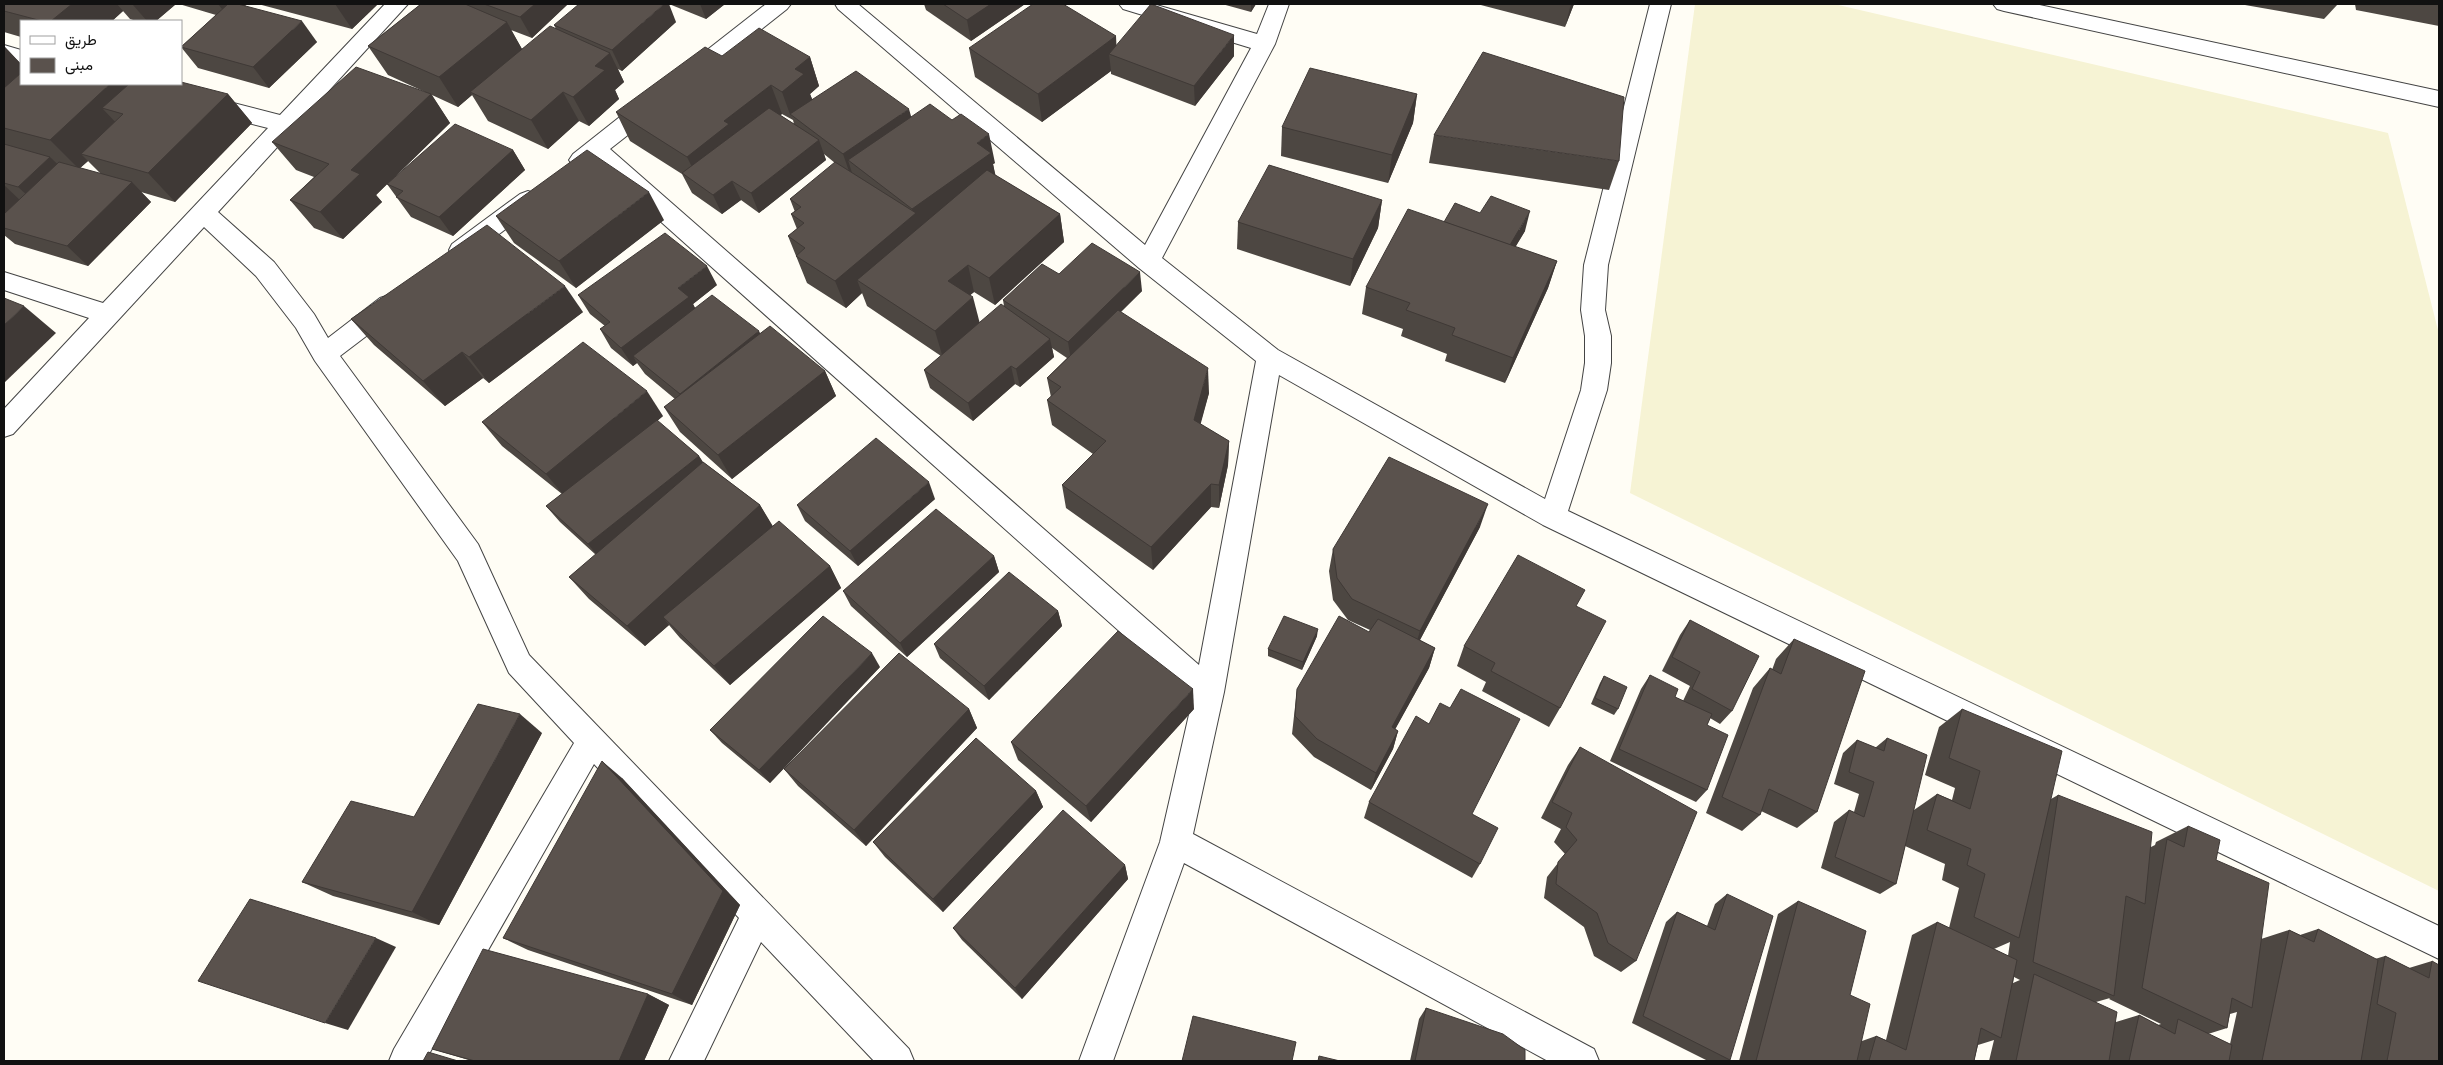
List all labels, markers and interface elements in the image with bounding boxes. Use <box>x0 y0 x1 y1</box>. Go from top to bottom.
legend <box>20 20 182 85</box>
text: طريق <box>65 29 97 50</box>
text: مبنى <box>65 54 93 75</box>

